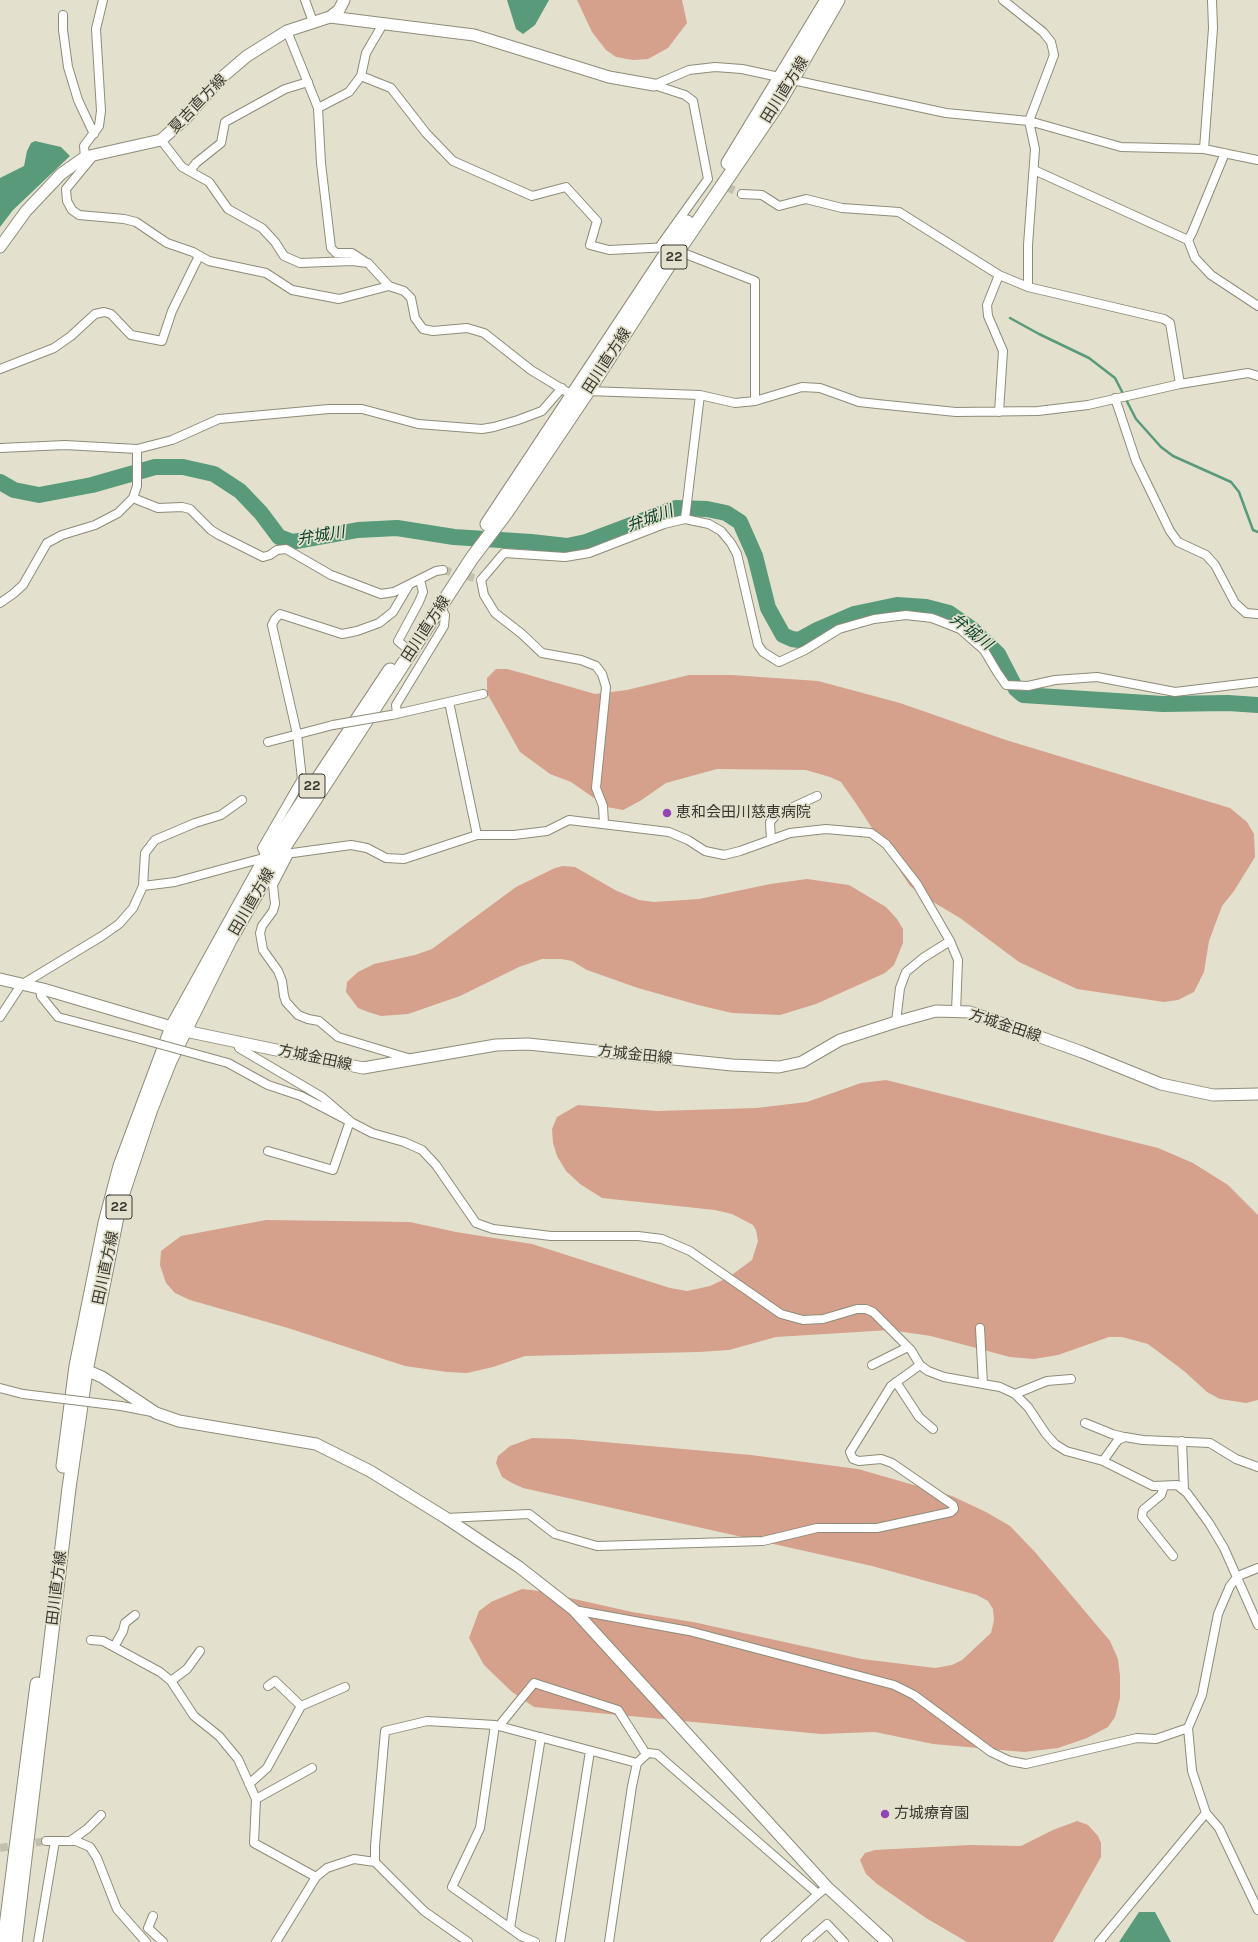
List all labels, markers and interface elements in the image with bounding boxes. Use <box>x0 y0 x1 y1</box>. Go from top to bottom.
street label: 田川直方線 <box>757 53 813 127</box>
street label: 夏吉直方線 <box>165 71 231 137</box>
road number: 22 <box>661 245 687 269</box>
street label: 田川直方線 <box>579 325 635 397</box>
water label: 弁城川 <box>624 502 676 536</box>
water label: 弁城川 <box>296 523 346 549</box>
street label: 田川直方線 <box>398 593 454 665</box>
water label: 弁城川 <box>946 610 996 654</box>
road number: 22 <box>299 774 325 798</box>
place label: 恵和会田川慈恵病院 <box>676 804 811 822</box>
marker: 恵和会田川慈恵病院 <box>661 807 673 819</box>
street label: 田川直方線 <box>225 865 279 939</box>
street label: 方城金田線 <box>967 1006 1043 1046</box>
street label: 方城金田線 <box>276 1041 354 1075</box>
street label: 方城金田線 <box>597 1042 673 1068</box>
road number: 22 <box>106 1195 132 1219</box>
street label: 田川直方線 <box>89 1229 123 1307</box>
street label: 田川直方線 <box>43 1550 71 1626</box>
place label: 方城療育園 <box>894 1805 969 1823</box>
marker: 方城療育園 <box>879 1808 891 1820</box>

